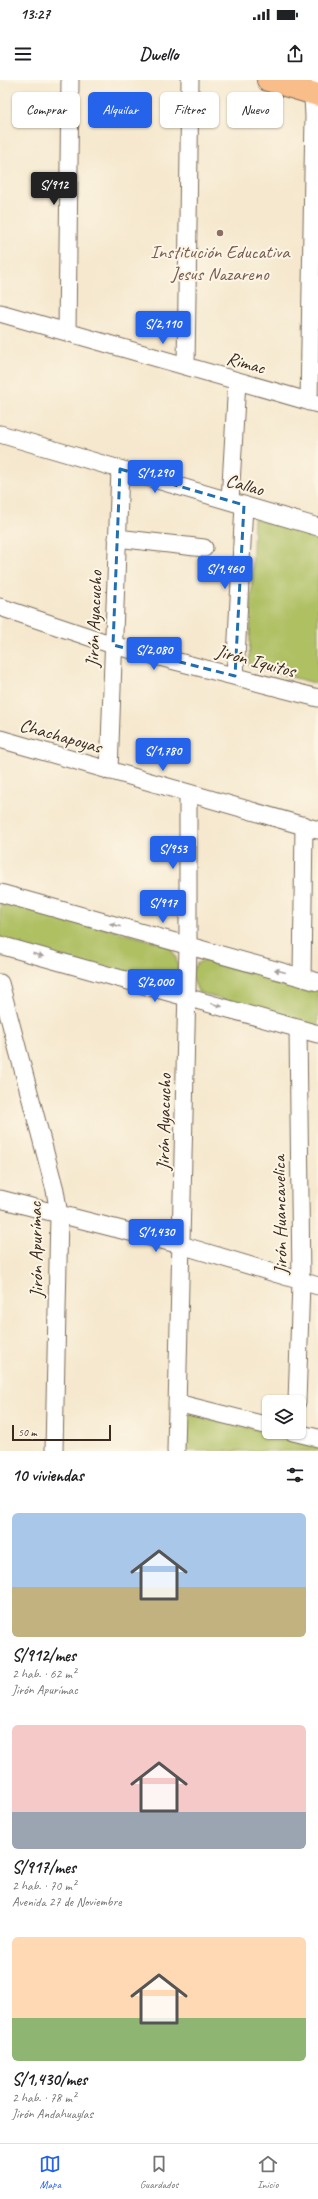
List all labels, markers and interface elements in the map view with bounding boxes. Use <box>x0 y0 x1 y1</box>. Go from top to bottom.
text: 13:27 <box>20 5 50 24</box>
icon: menu <box>12 43 34 65</box>
text: Dwello <box>139 43 179 65</box>
icon: share <box>284 43 306 65</box>
chip: Comprar <box>12 92 80 128</box>
chip: Alquilar <box>88 92 152 128</box>
chip: Filtros <box>160 92 219 128</box>
chip: Nuevo <box>227 92 283 128</box>
pin: S/912 <box>26 172 82 206</box>
text: S/912 <box>40 177 68 193</box>
marker: Institución Educativa Jesus Nazareno <box>215 228 225 238</box>
place label: Institución Educativa Jesus Nazareno <box>150 240 291 286</box>
pin: S/2,110 <box>126 311 200 345</box>
text: S/2,110 <box>145 316 181 332</box>
street label: Rimac <box>224 346 269 380</box>
pin: S/1,290 <box>118 460 192 494</box>
text: S/1,290 <box>137 465 173 481</box>
street label: Callao <box>223 468 268 502</box>
pin: S/1,460 <box>188 556 262 590</box>
text: S/1,460 <box>207 561 243 577</box>
street label: Jirón Ayacucho <box>80 569 108 669</box>
pin: S/2,080 <box>117 637 191 671</box>
street label: Jirón Iquitos <box>213 639 300 684</box>
text: S/2,080 <box>136 642 172 658</box>
street label: Chachapoyas <box>17 713 106 760</box>
pin: S/1,780 <box>126 738 200 772</box>
text: S/1,780 <box>145 743 181 759</box>
pin: S/953 <box>145 836 201 870</box>
text: S/953 <box>159 841 187 857</box>
pin: S/917 <box>135 890 191 924</box>
text: S/917 <box>149 895 177 911</box>
one-way arrow <box>108 922 120 928</box>
one-way arrow <box>32 952 44 958</box>
one-way arrow <box>274 968 286 974</box>
pin: S/2,000 <box>118 969 192 1003</box>
text: S/2,000 <box>137 974 173 990</box>
one-way arrow <box>210 1003 223 1009</box>
street label: Jirón Ayacucho <box>151 1072 177 1172</box>
street label: Jirón Huancavelica <box>267 1153 293 1276</box>
street label: Jirón Apurímac <box>23 1200 49 1299</box>
pin: S/1,430 <box>119 1219 193 1253</box>
text: S/1,430 <box>138 1224 174 1240</box>
map controls <box>262 1395 306 1439</box>
button: layers <box>262 1395 306 1439</box>
scale bar <box>12 1423 111 1442</box>
text: 50 m <box>18 1425 37 1439</box>
icon: filters <box>284 1464 306 1486</box>
text: 10 viviendas <box>12 1465 83 1486</box>
icon: home <box>123 1539 195 1611</box>
text: S/912/mes <box>12 1645 76 1666</box>
text: 2 hab. · 62 m² <box>12 1666 76 1682</box>
text: Jirón Apurímac <box>12 1682 78 1698</box>
icon: home <box>123 1751 195 1823</box>
text: S/917/mes <box>12 1857 76 1878</box>
text: 2 hab. · 70 m² <box>12 1878 76 1894</box>
text: Avenida 27 de Noviembre <box>12 1894 121 1910</box>
icon: home <box>123 1963 195 2035</box>
text: S/1,430/mes <box>12 2069 87 2090</box>
text: 2 hab. · 78 m² <box>12 2090 76 2106</box>
text: Jirón Andahuaylas <box>12 2106 93 2122</box>
tab: Mapa <box>39 2153 61 2191</box>
tab: Guardados <box>140 2153 178 2191</box>
tab: Inicio <box>257 2153 279 2191</box>

